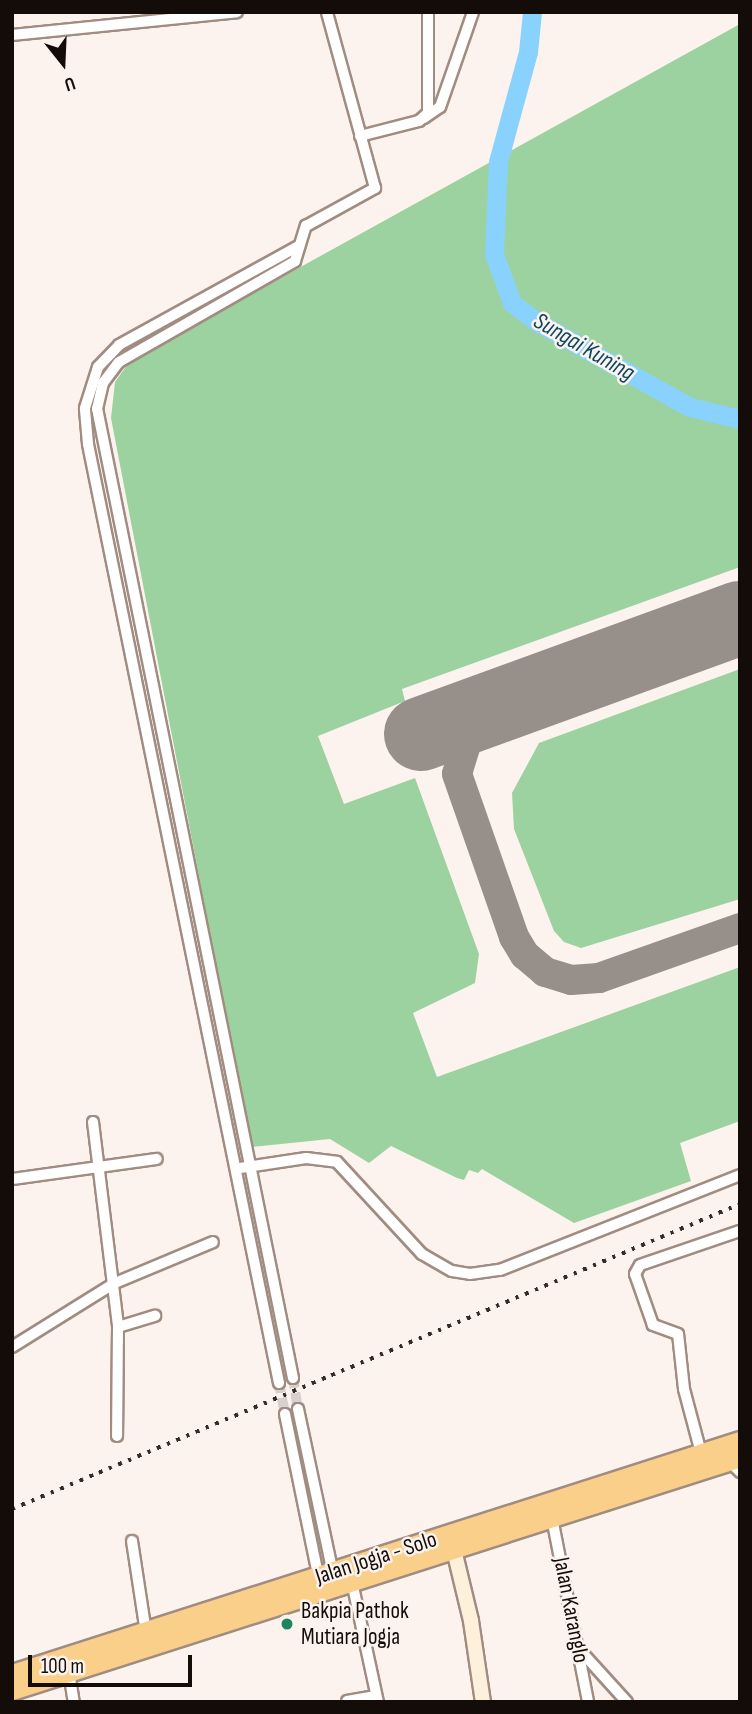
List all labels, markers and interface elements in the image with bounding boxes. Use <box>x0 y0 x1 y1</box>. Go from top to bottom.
north arrow <box>28 28 98 98</box>
text: U <box>61 71 78 96</box>
water label: Sungai Kuning <box>528 307 640 387</box>
street label: Jalan Jogja - Solo <box>312 1525 440 1591</box>
street label: Jalan Karanglo <box>547 1555 595 1665</box>
place label: Bakpia Pathok Mutiara Jogja <box>301 1597 409 1651</box>
marker: Bakpia Pathok Mutiara Jogja <box>279 1616 295 1632</box>
scale bar <box>32 1640 196 1684</box>
text: 100 m <box>41 1654 84 1679</box>

